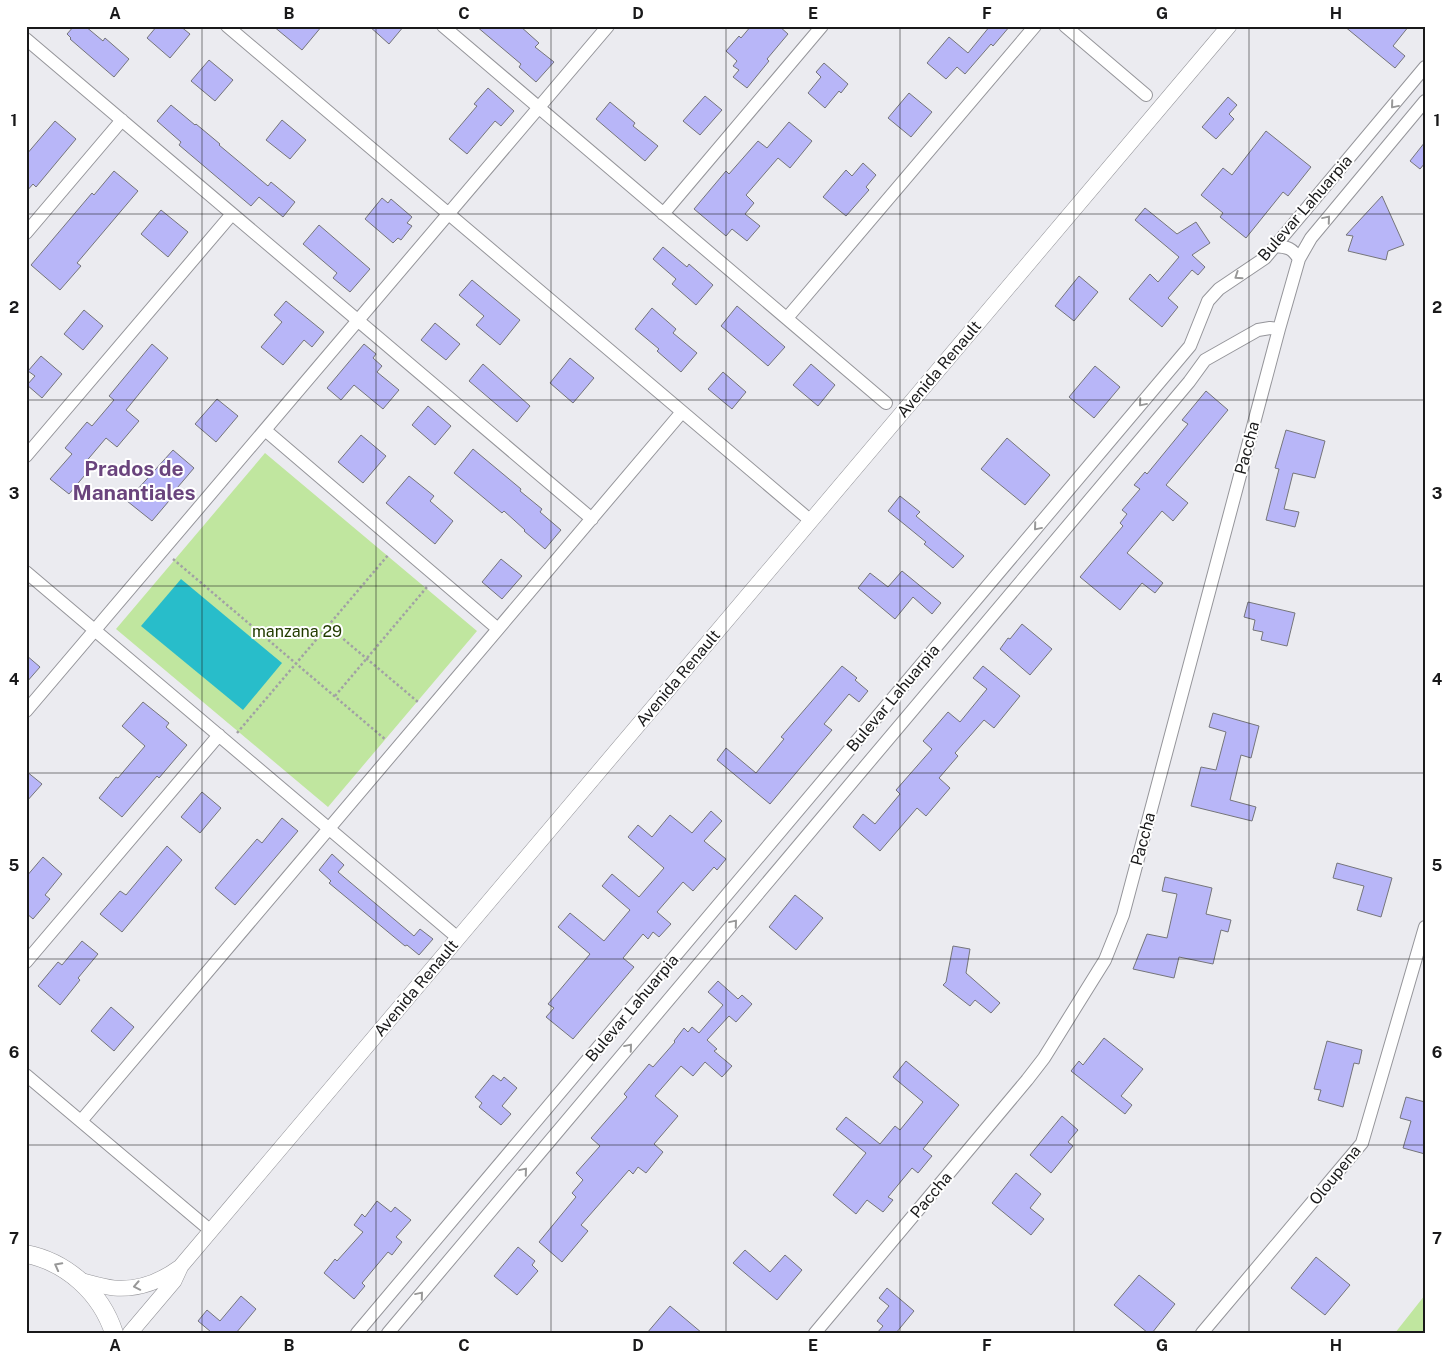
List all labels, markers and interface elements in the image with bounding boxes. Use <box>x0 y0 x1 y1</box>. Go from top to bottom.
text: A <box>109 4 121 23</box>
text: B <box>284 4 295 23</box>
text: C <box>458 4 470 23</box>
text: D <box>632 4 644 23</box>
text: E <box>808 4 818 23</box>
text: F <box>982 4 992 23</box>
text: G <box>1156 4 1168 23</box>
text: H <box>1330 4 1342 23</box>
one-way arrow <box>1390 99 1399 108</box>
text: 1 <box>11 111 17 130</box>
text: 1 <box>1434 111 1440 130</box>
street label: Bulevar Lahuarpia <box>1254 151 1356 265</box>
one-way arrow <box>1321 216 1329 225</box>
one-way arrow <box>1234 270 1244 279</box>
text: 2 <box>9 298 19 317</box>
text: 2 <box>1432 298 1442 317</box>
street label: Avenida Renault <box>893 317 985 421</box>
one-way arrow <box>1139 397 1148 406</box>
street label: Paccha <box>1231 419 1263 477</box>
district label: Prados de Manantiales <box>72 456 196 505</box>
text: 3 <box>9 484 19 503</box>
text: 3 <box>1432 484 1442 503</box>
one-way arrow <box>1034 522 1043 531</box>
park label: manzana 29 <box>252 622 342 641</box>
street label: Avenida Renault <box>632 626 724 730</box>
street label: Bulevar Lahuarpia <box>843 641 943 755</box>
text: 4 <box>9 670 20 689</box>
text: 4 <box>1432 670 1443 689</box>
street label: Paccha <box>1127 810 1159 868</box>
text: 5 <box>9 856 20 875</box>
text: 5 <box>1432 856 1443 875</box>
one-way arrow <box>728 919 737 928</box>
street label: Avenida Renault <box>370 936 462 1040</box>
street label: Bulevar Lahuarpia <box>582 951 682 1065</box>
text: 6 <box>9 1043 19 1062</box>
text: 6 <box>1432 1043 1442 1062</box>
one-way arrow <box>623 1044 632 1053</box>
street label: Oloupena <box>1305 1141 1365 1209</box>
one-way arrow <box>519 1168 527 1177</box>
street label: Paccha <box>906 1168 956 1222</box>
text: 7 <box>9 1229 19 1248</box>
text: 7 <box>1432 1229 1442 1248</box>
one-way arrow <box>54 1262 63 1272</box>
one-way arrow <box>133 1281 142 1291</box>
one-way arrow <box>414 1292 423 1301</box>
text: A <box>109 1336 121 1355</box>
text: B <box>284 1336 295 1355</box>
text: C <box>458 1336 470 1355</box>
text: D <box>632 1336 644 1355</box>
text: E <box>808 1336 818 1355</box>
text: F <box>982 1336 992 1355</box>
text: G <box>1156 1336 1168 1355</box>
text: H <box>1330 1336 1342 1355</box>

